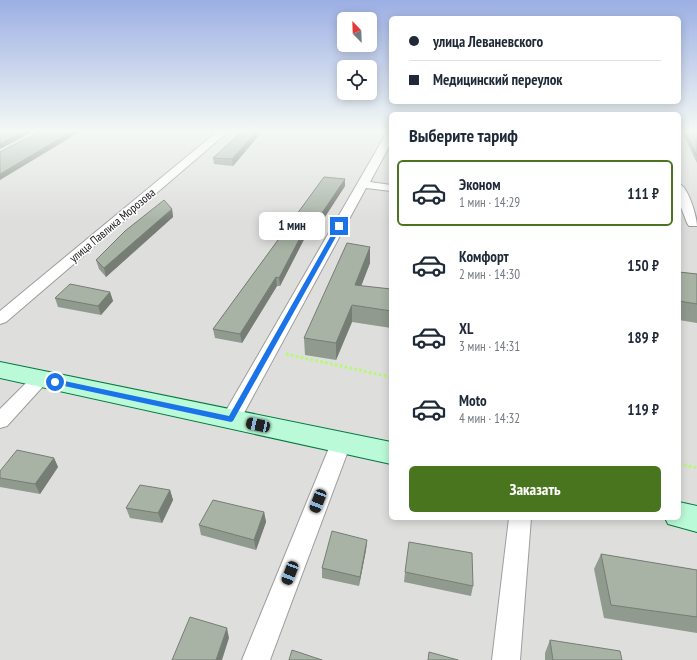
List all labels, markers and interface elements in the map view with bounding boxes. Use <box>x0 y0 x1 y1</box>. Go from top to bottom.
north arrow <box>337 12 377 52</box>
map controls <box>337 12 377 100</box>
text: улица Леваневского <box>433 32 543 51</box>
button: locate <box>337 60 377 100</box>
text: Медицинский переулок <box>433 70 562 89</box>
text: Выберите тариф <box>409 124 518 147</box>
icon: car <box>411 175 447 211</box>
text: Эконом <box>459 175 500 194</box>
text: 111 ₽ <box>627 184 659 203</box>
street label: улица Павлика Морозова <box>66 185 158 265</box>
text: 1 мин · 14:29 <box>459 194 520 211</box>
callout: 1 мин <box>259 212 325 240</box>
text: 1 мин <box>278 217 306 234</box>
route end <box>330 217 348 235</box>
icon: car <box>411 247 447 283</box>
text: Комфорт <box>459 247 509 266</box>
text: 150 ₽ <box>627 256 659 275</box>
text: 2 мин · 14:30 <box>459 266 520 283</box>
icon: car <box>411 319 447 355</box>
text: XL <box>459 319 473 338</box>
text: 189 ₽ <box>627 328 659 347</box>
text: 3 мин · 14:31 <box>459 338 520 355</box>
route start <box>46 373 64 391</box>
icon: car <box>411 391 447 427</box>
text: Moto <box>459 391 487 410</box>
text: 119 ₽ <box>627 400 659 419</box>
text: 4 мин · 14:32 <box>459 410 520 427</box>
car <box>245 417 271 433</box>
button: Заказать <box>409 466 661 512</box>
car <box>308 488 328 514</box>
car <box>280 560 300 586</box>

